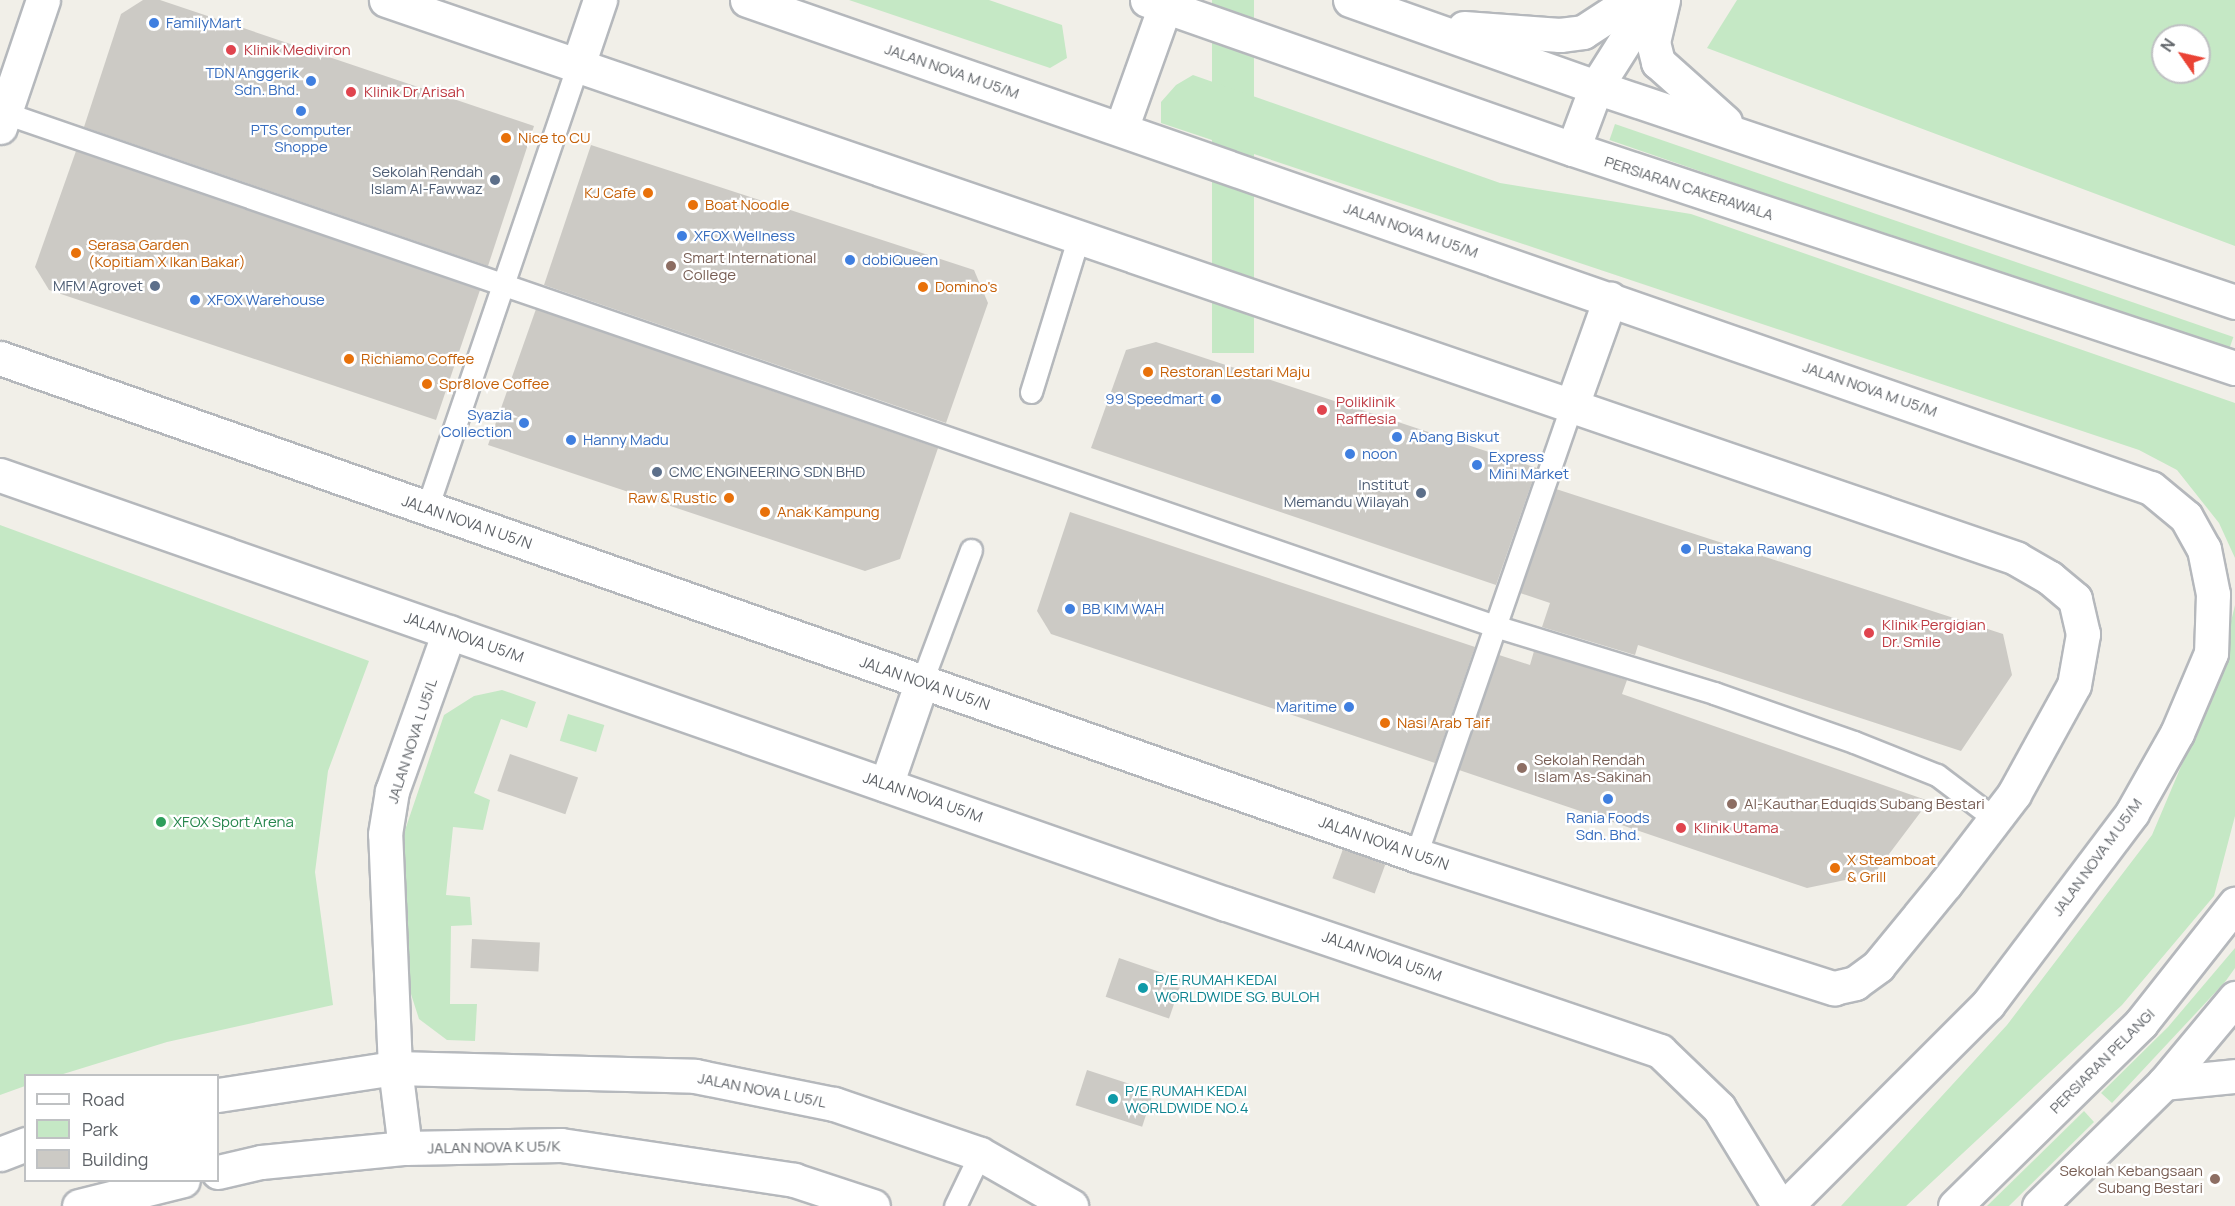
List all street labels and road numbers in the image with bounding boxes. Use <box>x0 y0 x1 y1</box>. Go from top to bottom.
street label: JALAN NOVA M U5/M <box>882 40 1022 102</box>
street label: PERSIARAN CAKERAWALA <box>1602 152 1776 224</box>
street label: JALAN NOVA M U5/M <box>1341 199 1481 261</box>
street label: JALAN NOVA M U5/M <box>1800 358 1940 420</box>
street label: JALAN NOVA N U5/N <box>400 491 534 553</box>
street label: JALAN NOVA U5/M <box>402 608 526 666</box>
street label: JALAN NOVA N U5/N <box>858 652 992 714</box>
street label: JALAN NOVA L U5/L <box>383 676 441 806</box>
street label: JALAN NOVA U5/M <box>861 768 985 826</box>
street label: JALAN NOVA M U5/M <box>2048 795 2146 919</box>
street label: JALAN NOVA N U5/N <box>1317 812 1451 874</box>
street label: JALAN NOVA U5/M <box>1320 927 1444 985</box>
street label: PERSIARAN PELANGI <box>2046 1005 2158 1117</box>
street label: JALAN NOVA L U5/L <box>696 1069 828 1111</box>
street label: JALAN NOVA K U5/K <box>427 1137 561 1157</box>

